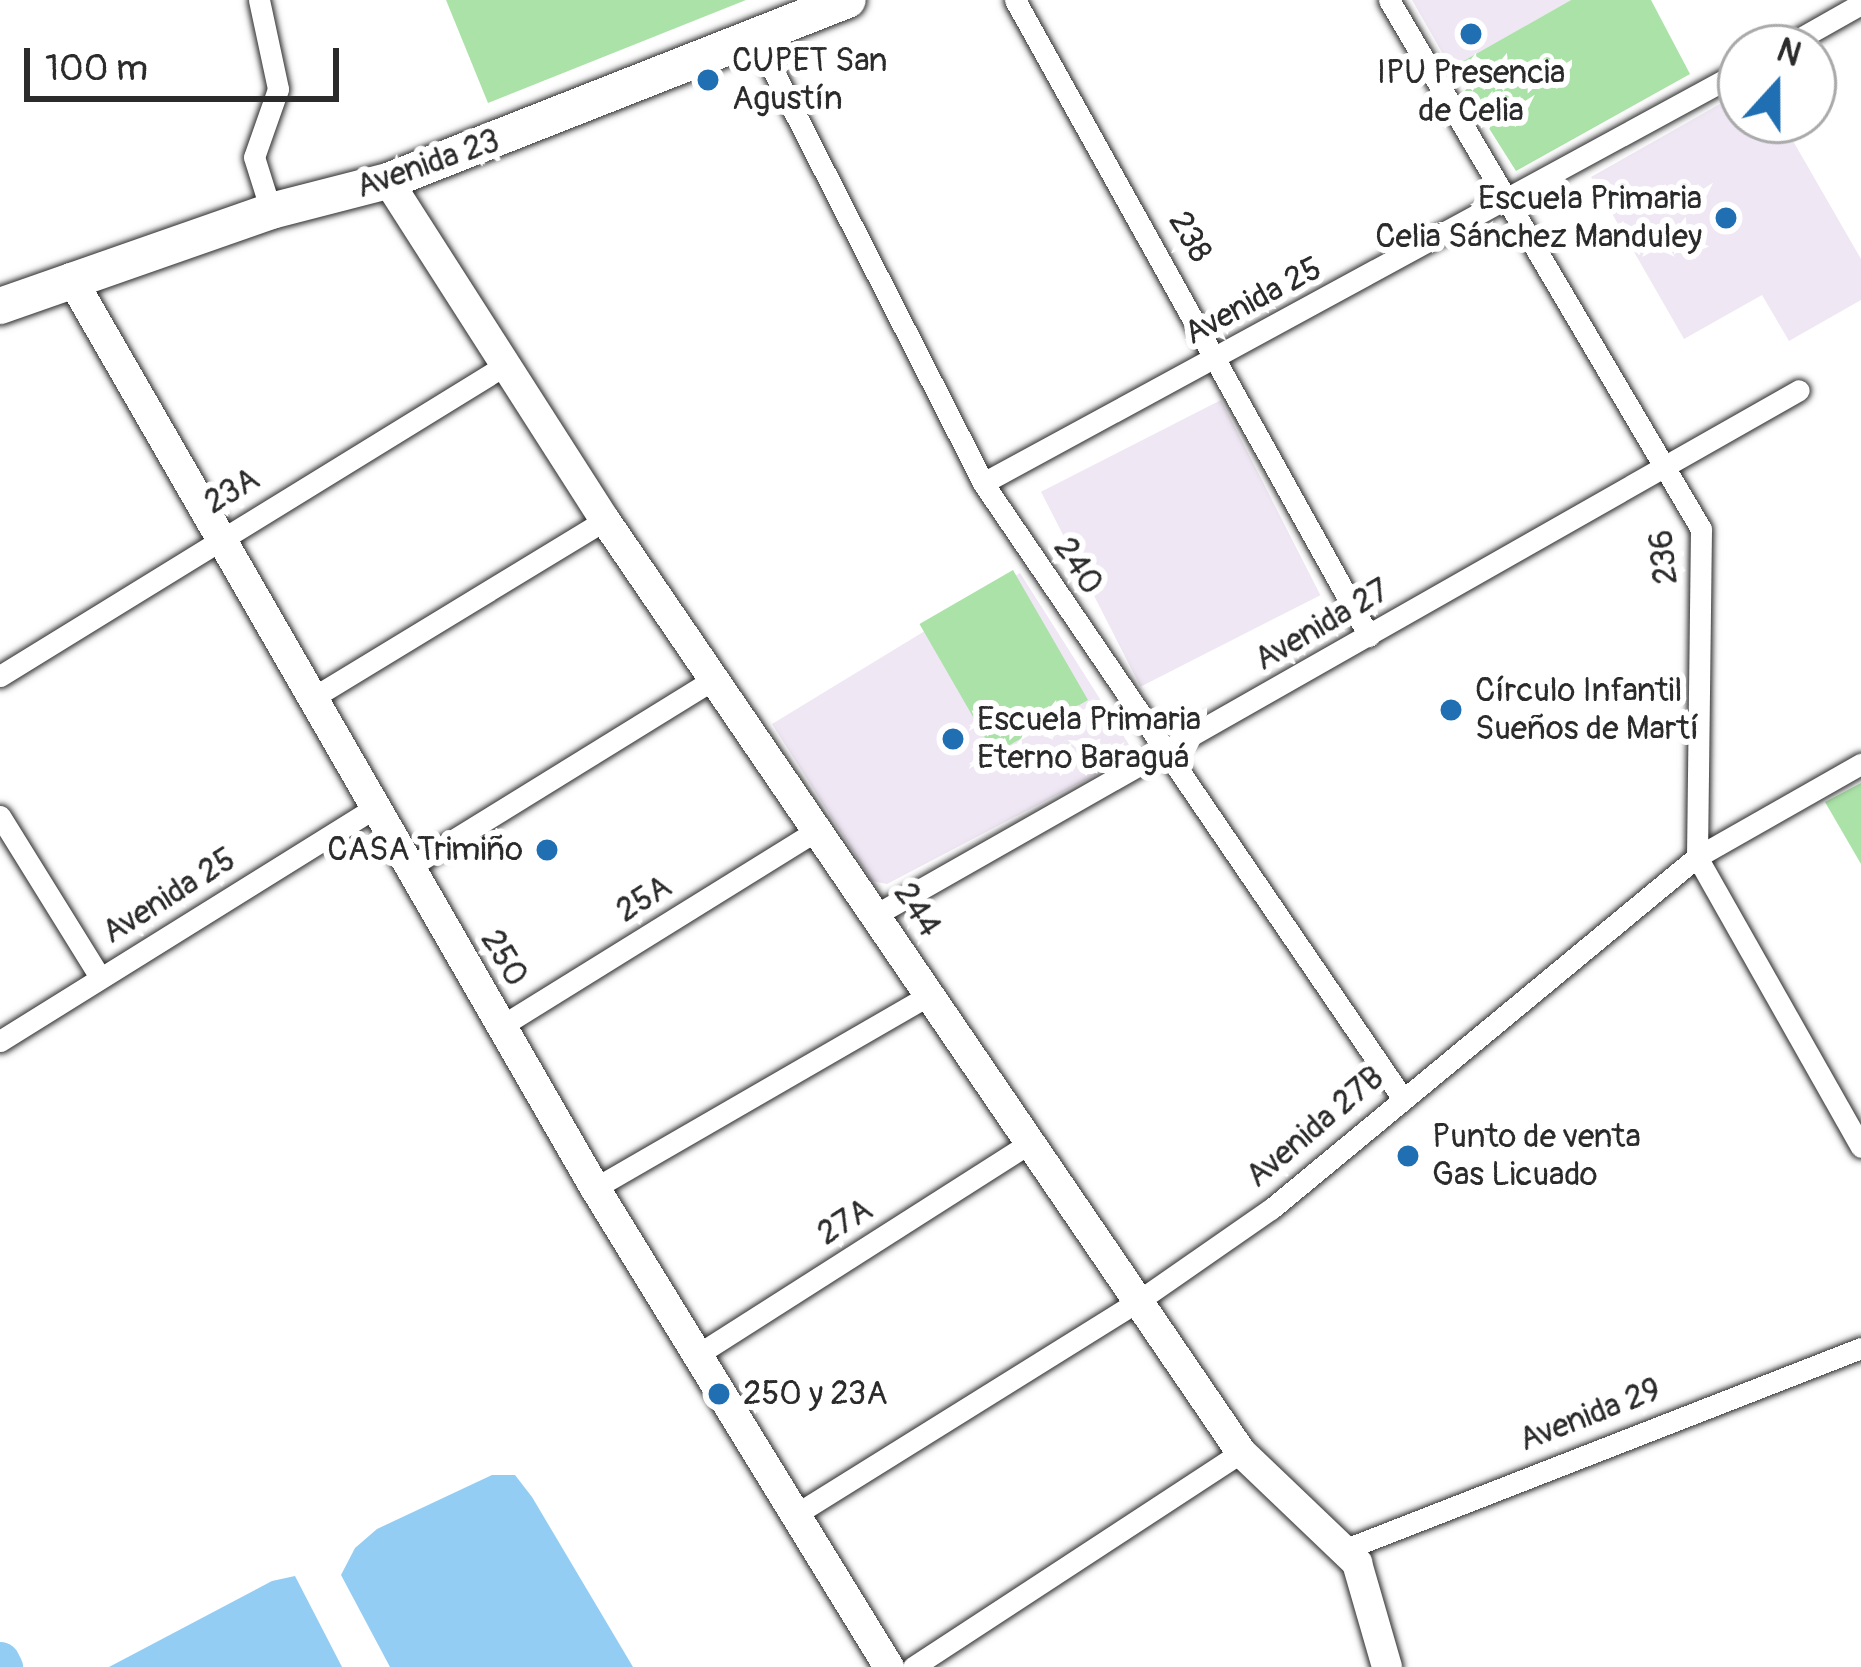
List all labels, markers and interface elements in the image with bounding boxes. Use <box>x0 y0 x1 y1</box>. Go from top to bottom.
marker: IPU Presencia de Celia <box>1458 21 1484 47</box>
scale bar <box>30 24 345 98</box>
north arrow <box>1717 24 1837 144</box>
text: N <box>1771 30 1807 76</box>
place label: CUPET San Agustín <box>732 41 887 119</box>
text: 100 m <box>45 46 148 91</box>
place label: IPU Presencia de Celia <box>1377 53 1565 131</box>
marker: CUPET San Agustín <box>695 67 721 93</box>
street label: Avenida 23 <box>351 121 505 207</box>
place label: Escuela Primaria Celia Sánchez Manduley <box>1375 179 1702 257</box>
street label: 238 <box>1160 204 1220 270</box>
marker: Escuela Primaria Celia Sánchez Manduley <box>1713 205 1739 231</box>
street label: Avenida 25 <box>1178 248 1328 354</box>
street label: 23A <box>197 459 267 523</box>
street label: 236 <box>1641 528 1687 586</box>
street label: 240 <box>1045 530 1111 602</box>
street label: Avenida 27 <box>1248 571 1396 679</box>
place label: Círculo Infantil Sueños de Martí <box>1475 671 1699 749</box>
marker: Círculo Infantil Sueños de Martí <box>1438 697 1464 723</box>
place label: Escuela Primaria Eterno Baraguá <box>977 700 1201 778</box>
marker: Escuela Primaria Eterno Baraguá <box>940 726 966 752</box>
place label: CASA Trimiño <box>327 830 523 870</box>
marker: CASA Trimiño <box>534 837 560 863</box>
street label: Avenida 25 <box>95 840 243 952</box>
street label: 25A <box>609 867 679 931</box>
street label: 244 <box>885 875 949 945</box>
street label: 250 <box>472 923 536 993</box>
street label: Avenida 27B <box>1238 1058 1392 1196</box>
place label: Punto de venta Gas Licuado <box>1432 1117 1641 1195</box>
marker: Punto de venta Gas Licuado <box>1395 1143 1421 1169</box>
street label: 27A <box>810 1190 880 1254</box>
street label: Avenida 29 <box>1514 1370 1666 1460</box>
place label: 250 y 23A <box>743 1374 888 1414</box>
marker: 250 y 23A <box>706 1381 732 1407</box>

